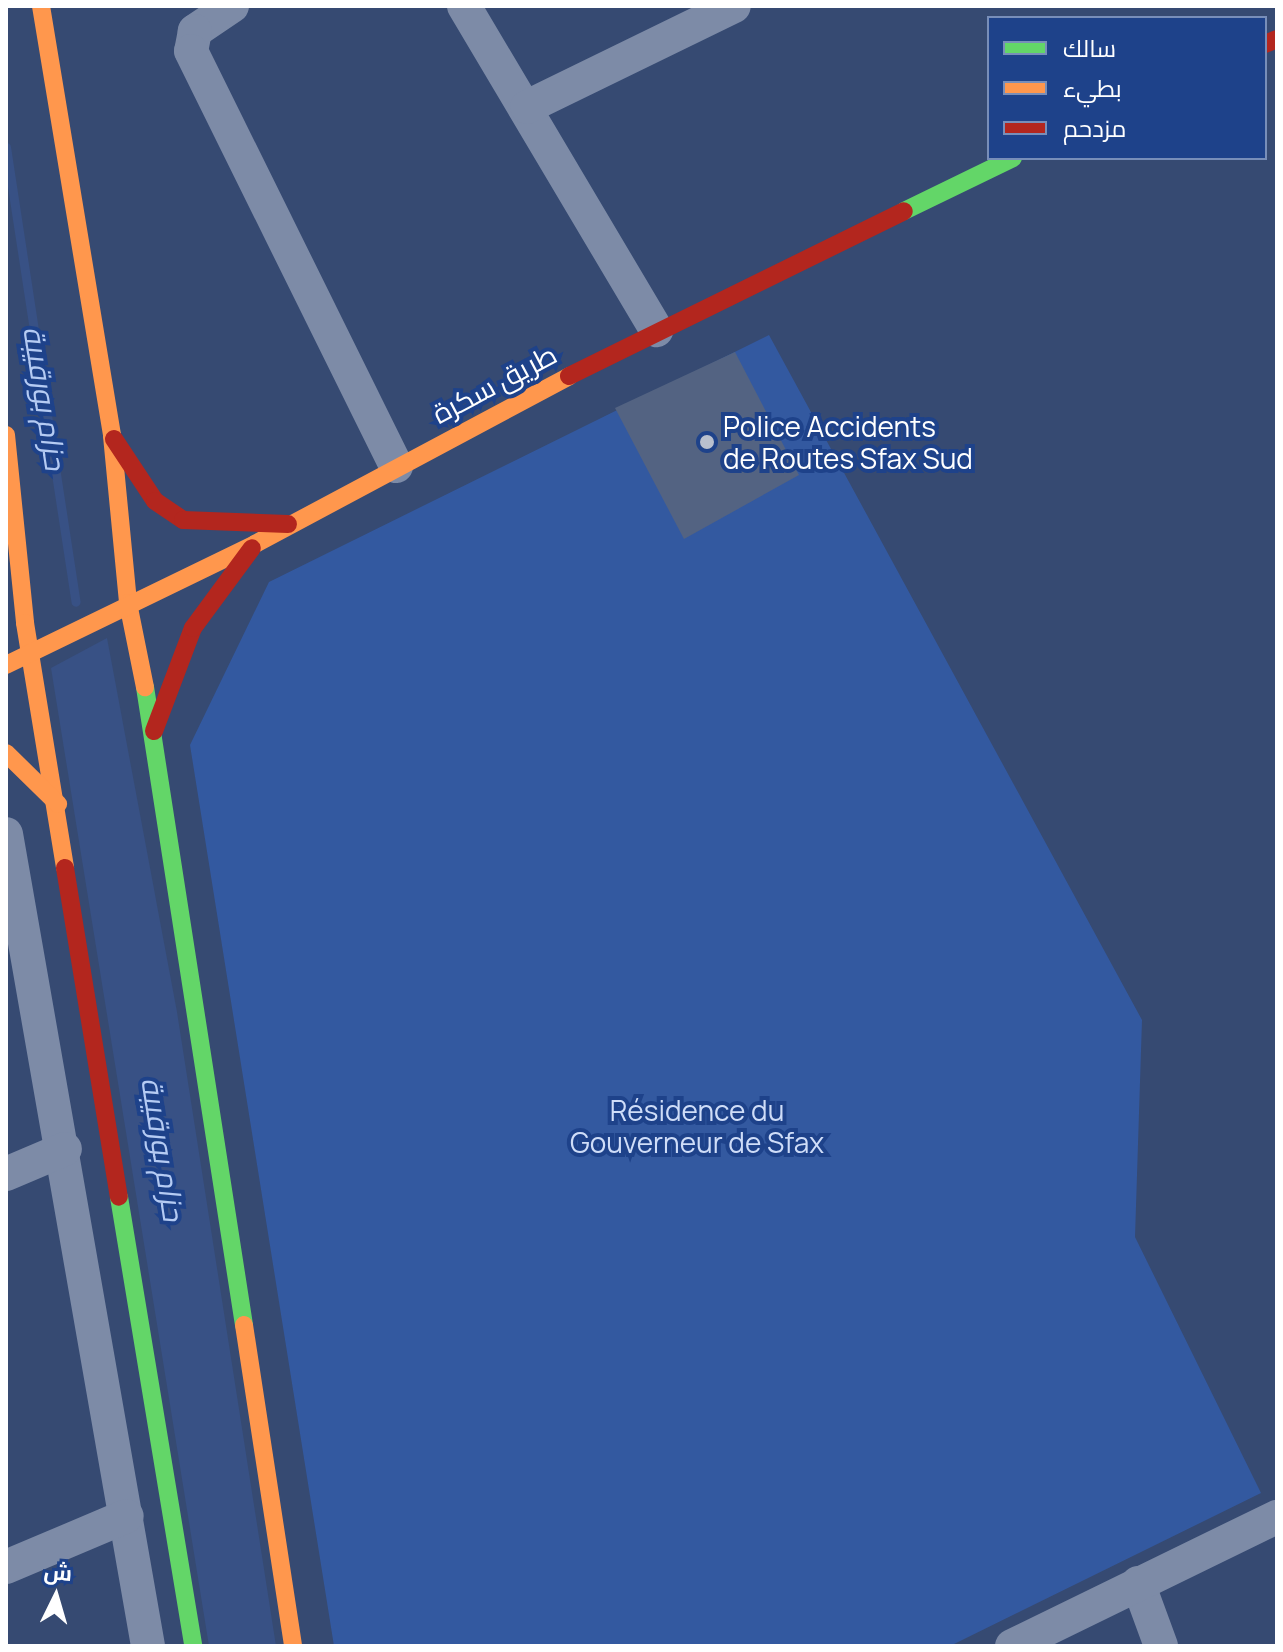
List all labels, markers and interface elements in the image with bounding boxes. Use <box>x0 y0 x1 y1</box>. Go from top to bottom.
legend <box>987 16 1267 160</box>
text: سالك <box>1063 31 1116 64</box>
text: بطيء <box>1063 71 1122 104</box>
text: مزدحم <box>1063 111 1126 144</box>
water label: حزام بورقيبة <box>16 324 74 472</box>
street label: طريق سكرة <box>426 336 562 430</box>
place label: Police Accidents de Routes Sfax Sud <box>723 409 973 475</box>
marker: Police Accidents de Routes Sfax Sud <box>698 433 716 451</box>
water label: حزام بورقيبة <box>134 1075 192 1223</box>
park label: Résidence du Gouverneur de Sfax <box>570 1093 824 1159</box>
north arrow <box>16 1556 96 1636</box>
text: ش <box>43 1556 73 1588</box>

